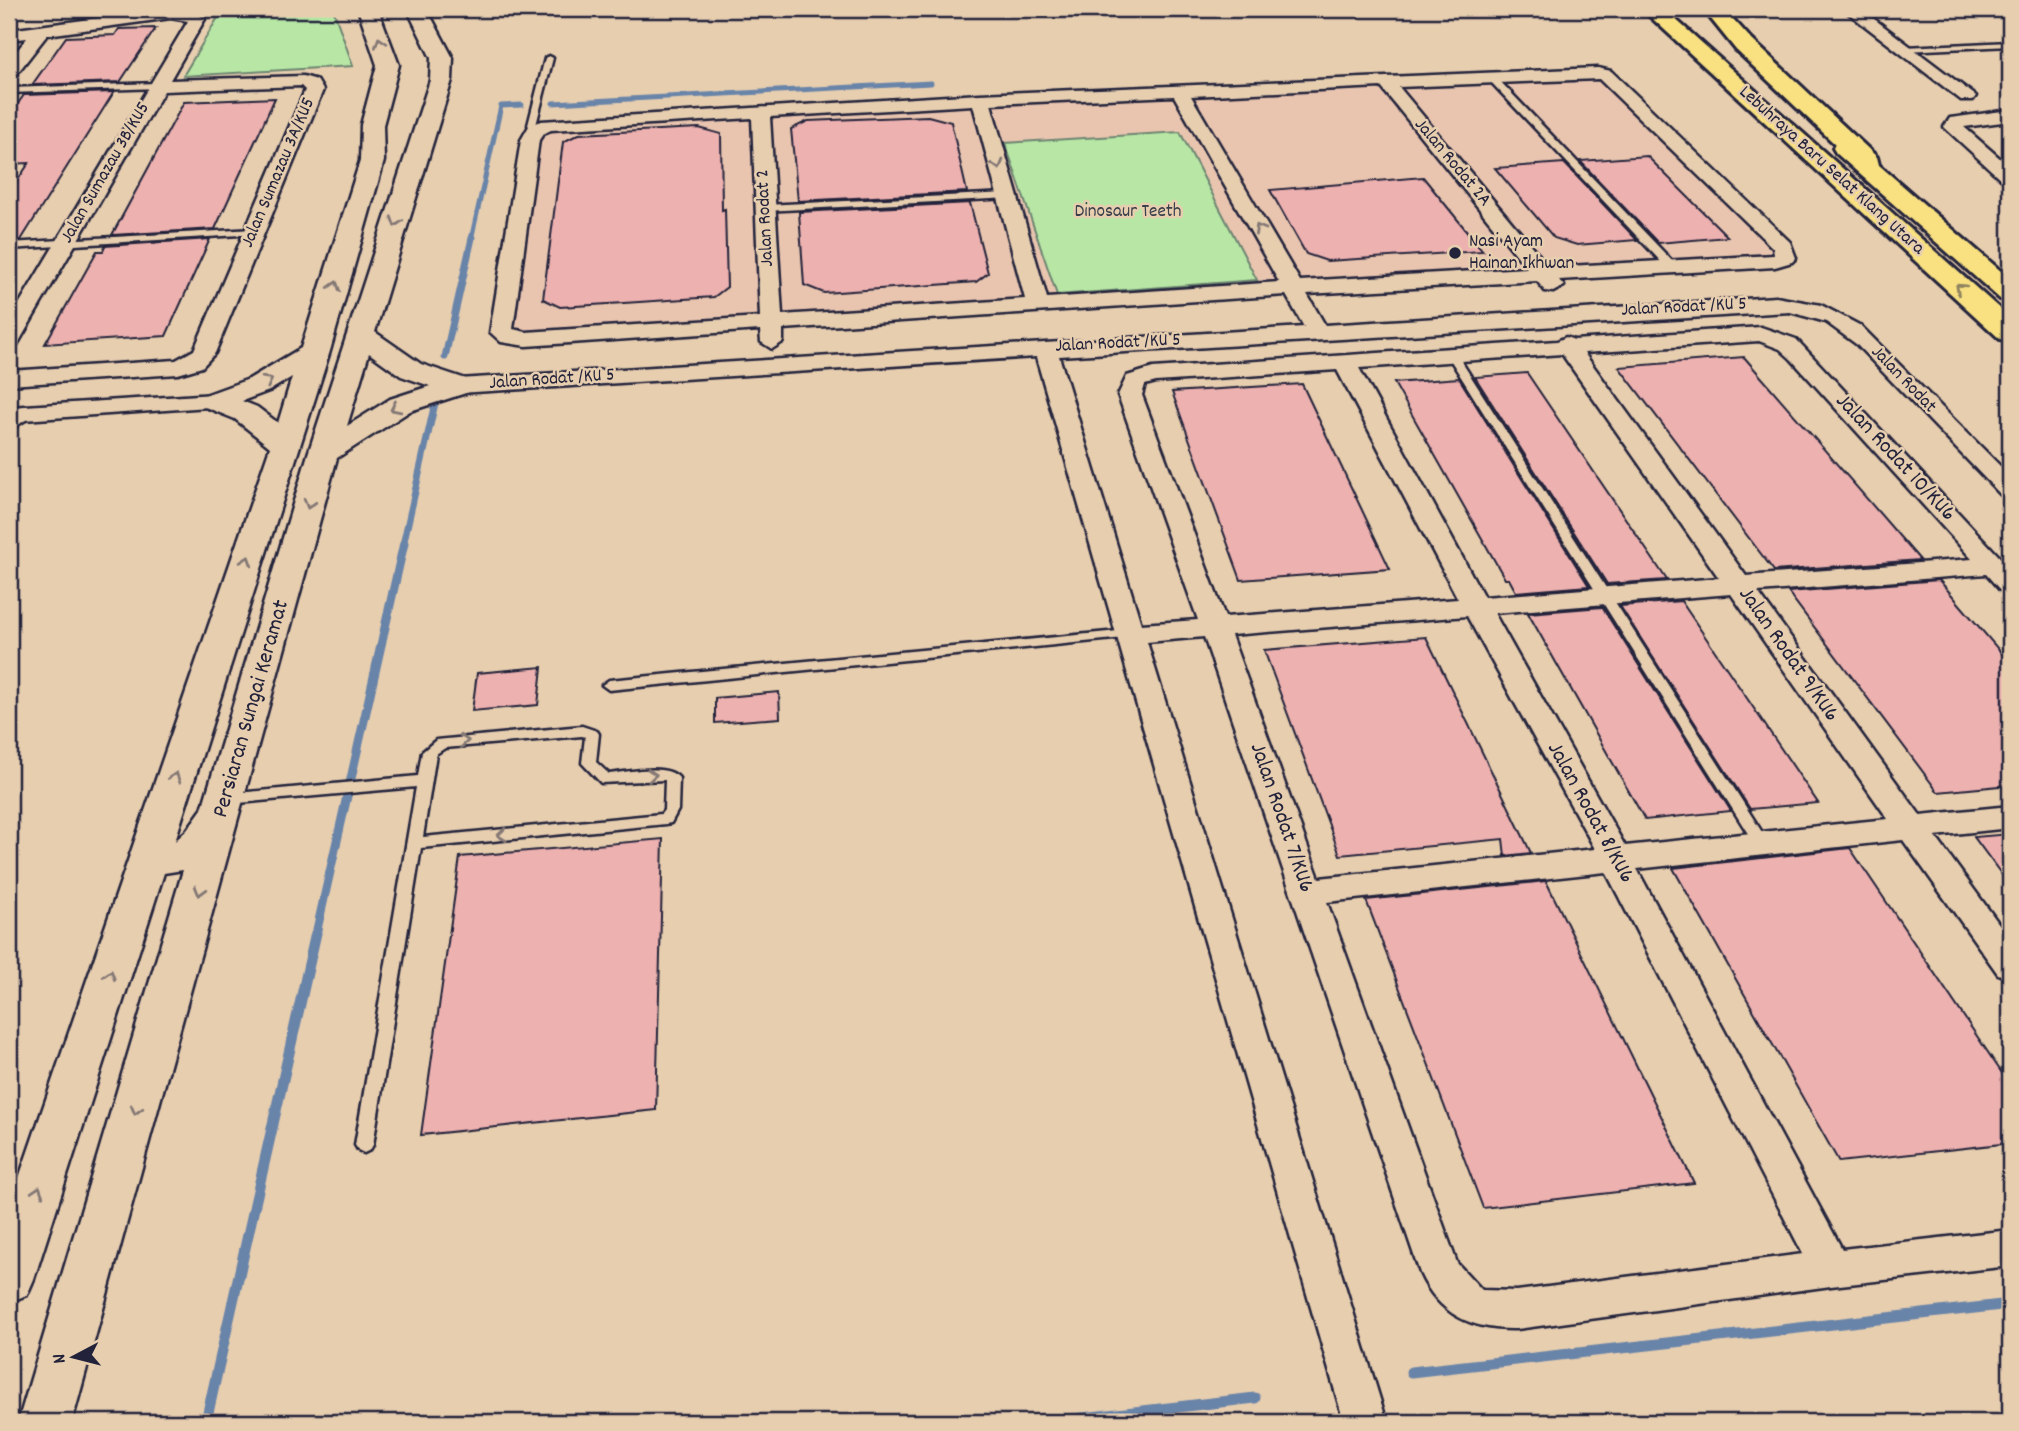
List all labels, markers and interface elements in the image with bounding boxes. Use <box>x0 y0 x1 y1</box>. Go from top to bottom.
one-way arrow <box>374 37 388 49</box>
street label: Lebuhraya Baru Selat Klang Utara <box>1732 80 1931 263</box>
street label: Jalan Sumazau 3A/KU5 <box>235 94 323 252</box>
street label: Jalan Sumazau 3B/KU5 <box>55 97 157 249</box>
street label: Jalan Rodat 2A <box>1407 113 1497 213</box>
one-way arrow <box>990 159 1005 171</box>
street label: Jalan Rodat 2 <box>750 169 782 267</box>
park label: Dinosaur Teeth <box>1074 199 1182 226</box>
one-way arrow <box>389 216 404 228</box>
one-way arrow <box>1254 224 1267 236</box>
place label: Nasi Ayam Hainan Ikhwan <box>1469 229 1574 278</box>
marker: Nasi Ayam Hainan Ikhwan <box>1447 245 1463 261</box>
one-way arrow <box>327 280 342 292</box>
one-way arrow <box>1955 283 1968 296</box>
street label: Jalan Rodat /KU 5 <box>1620 291 1748 325</box>
street label: Jalan Rodat /KU 5 <box>1054 327 1182 361</box>
street label: Jalan Rodat <box>1864 340 1942 420</box>
street label: Jalan Rodat /KU 5 <box>488 362 616 398</box>
one-way arrow <box>260 375 273 389</box>
street label: Jalan Rodat 10/KU6 <box>1827 386 1963 530</box>
one-way arrow <box>390 400 402 414</box>
one-way arrow <box>303 498 317 510</box>
one-way arrow <box>239 555 253 567</box>
street label: Jalan Rodat 9/KU6 <box>1729 581 1847 729</box>
street label: Persiaran Sungai Keramat <box>205 596 299 822</box>
one-way arrow <box>459 734 470 749</box>
street label: Jalan Rodat 8/KU6 <box>1538 736 1642 890</box>
street label: Jalan Rodat 7/KU6 <box>1240 739 1322 897</box>
one-way arrow <box>647 768 658 783</box>
one-way arrow <box>167 771 181 783</box>
one-way arrow <box>496 827 508 842</box>
one-way arrow <box>193 885 208 897</box>
one-way arrow <box>101 969 116 981</box>
one-way arrow <box>130 1104 144 1116</box>
one-way arrow <box>30 1185 44 1197</box>
north arrow <box>38 1322 108 1392</box>
text: N <box>47 1352 75 1365</box>

